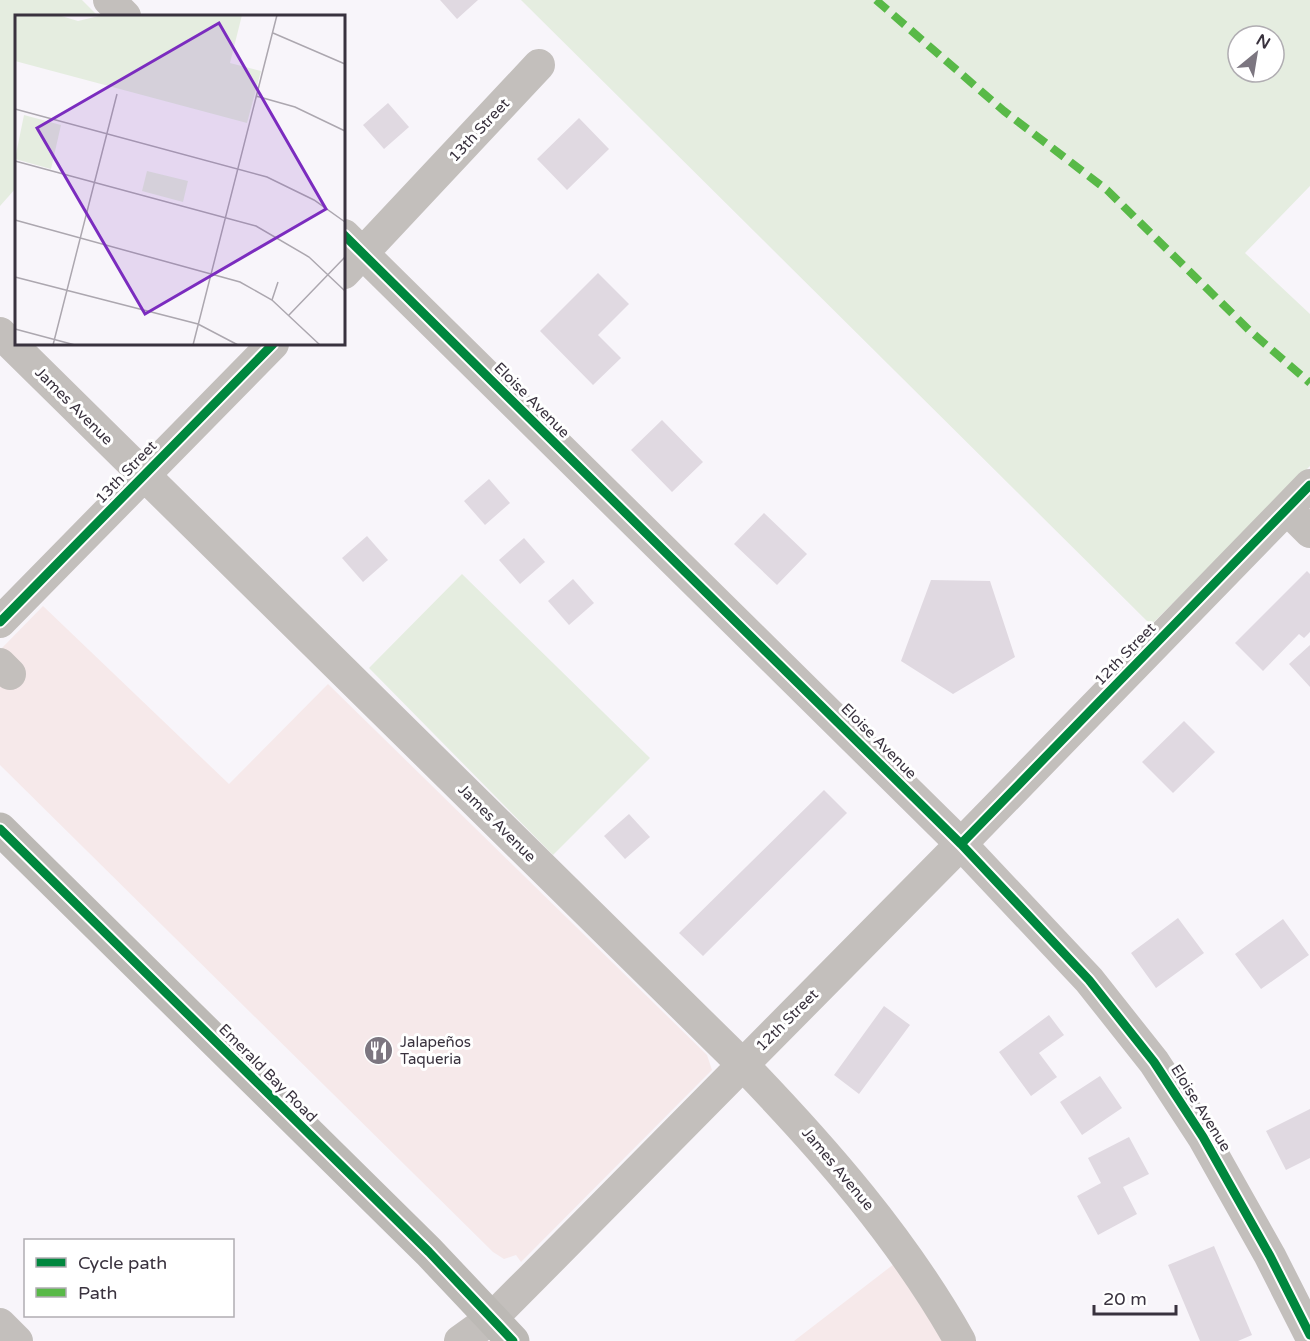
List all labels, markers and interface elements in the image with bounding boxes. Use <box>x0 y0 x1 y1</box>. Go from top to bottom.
inset map <box>15 15 345 345</box>
north arrow <box>1226 24 1286 84</box>
text: N <box>1252 30 1274 54</box>
street label: 13th Street <box>445 94 513 166</box>
street label: Eloise Avenue <box>490 358 574 442</box>
street label: James Avenue <box>31 363 117 449</box>
street label: 13th Street <box>92 437 161 507</box>
street label: 12th Street <box>1091 619 1160 689</box>
street label: Eloise Avenue <box>837 699 921 783</box>
street label: James Avenue <box>454 780 540 866</box>
street label: 12th Street <box>752 985 822 1055</box>
street label: Emerald Bay Road <box>215 1020 321 1126</box>
place label: Jalapeños Taqueria <box>400 1033 471 1068</box>
restaurant icon: Jalapeños Taqueria <box>363 1035 395 1067</box>
street label: Eloise Avenue <box>1167 1061 1235 1155</box>
street label: James Avenue <box>798 1124 878 1214</box>
legend <box>24 1239 234 1317</box>
text: Cycle path <box>78 1252 167 1274</box>
scale bar <box>1094 1278 1176 1316</box>
text: Path <box>78 1282 117 1304</box>
text: 20 m <box>1103 1288 1147 1310</box>

